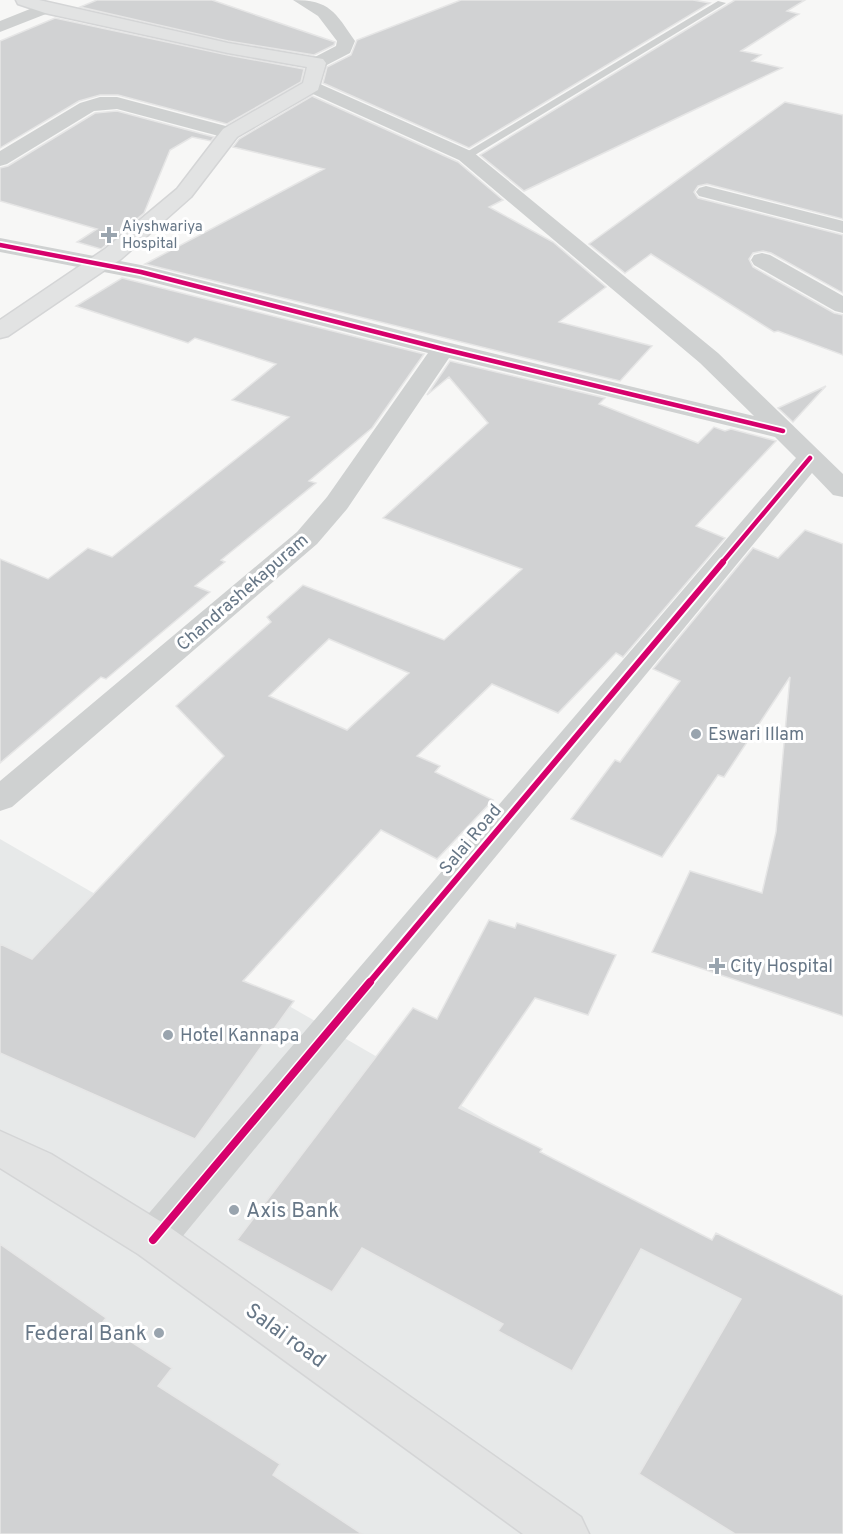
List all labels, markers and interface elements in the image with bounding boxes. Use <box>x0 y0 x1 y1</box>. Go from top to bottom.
place label: Aiyshwariya Hospital <box>122 218 203 254</box>
marker: Aiyshwariya Hospital <box>100 226 118 244</box>
street label: Chandrashekapuram <box>172 529 314 657</box>
place label: Eswari Illam <box>708 724 804 747</box>
marker: Eswari Illam <box>689 727 703 741</box>
street label: Salai Road <box>435 800 507 880</box>
place label: City Hospital <box>730 956 833 979</box>
marker: City Hospital <box>708 957 726 975</box>
place label: Hotel Kannapa <box>180 1025 299 1048</box>
marker: Hotel Kannapa <box>161 1028 175 1042</box>
place label: Axis Bank <box>246 1198 340 1225</box>
marker: Axis Bank <box>227 1203 241 1217</box>
street label: Salai road <box>239 1298 331 1375</box>
place label: Federal Bank <box>24 1321 147 1348</box>
marker: Federal Bank <box>152 1326 166 1340</box>

